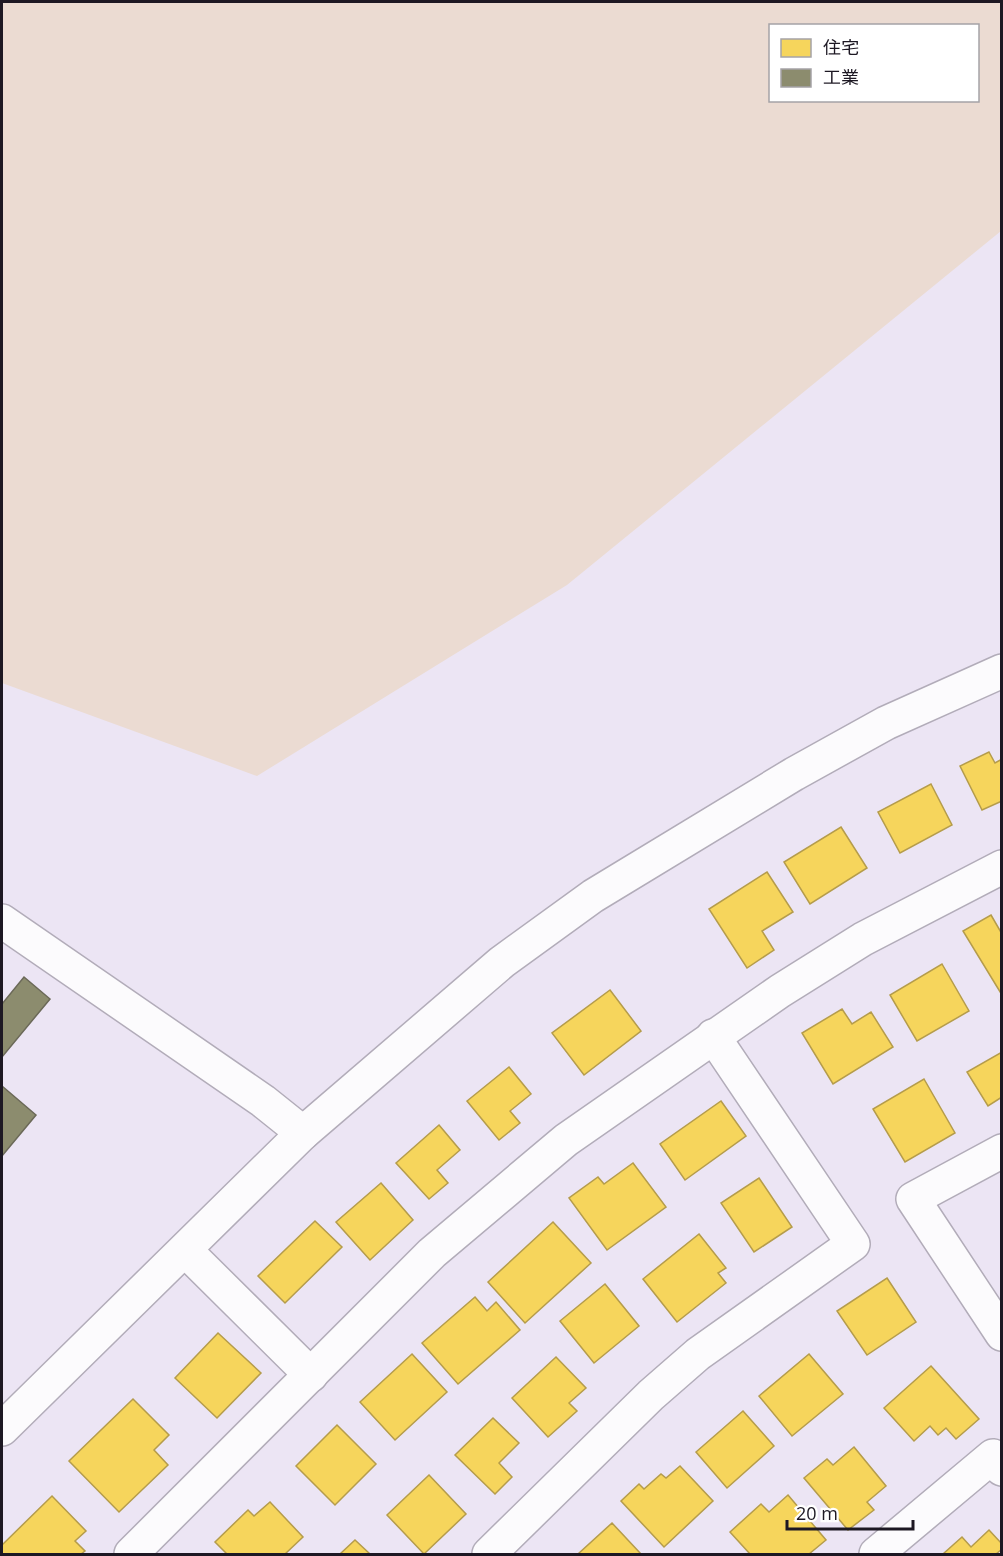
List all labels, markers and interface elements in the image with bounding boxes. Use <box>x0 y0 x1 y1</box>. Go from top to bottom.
legend <box>769 24 979 102</box>
text: 住宅 <box>823 35 859 59</box>
text: 工業 <box>823 65 859 89</box>
scale bar <box>787 1493 913 1531</box>
text: 20 m <box>796 1501 838 1525</box>

